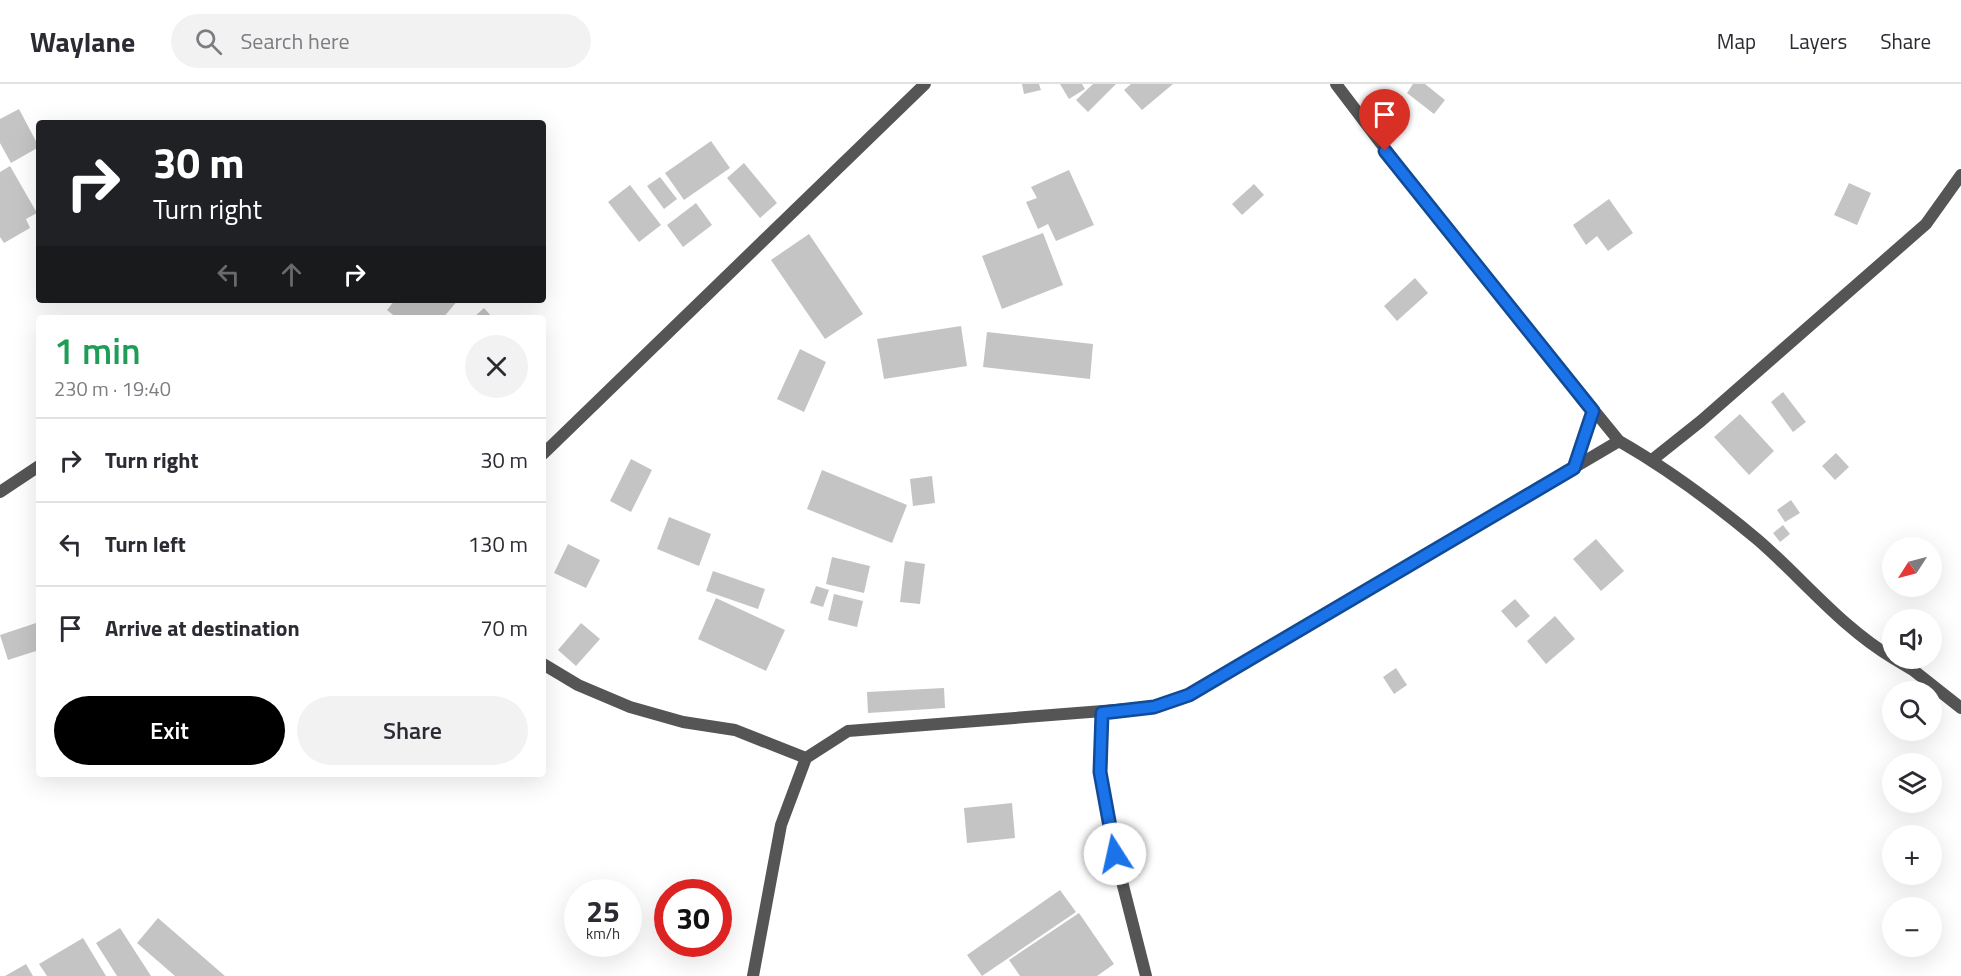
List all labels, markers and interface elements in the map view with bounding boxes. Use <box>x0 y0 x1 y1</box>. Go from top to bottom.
search box <box>171 14 591 68</box>
text: Waylane <box>30 20 135 63</box>
text: Search here <box>240 24 350 58</box>
icon: search <box>192 25 225 58</box>
text: Map <box>1717 25 1756 57</box>
text: Layers <box>1789 25 1847 57</box>
text: Share <box>1880 25 1931 57</box>
pin <box>1359 89 1410 151</box>
icon: arrive <box>1368 98 1401 131</box>
text: 30 m <box>153 130 245 194</box>
icon: right <box>54 144 132 222</box>
text: Turn right <box>153 188 262 229</box>
icon: left <box>212 258 245 291</box>
icon: ahead <box>275 258 308 291</box>
icon: right <box>338 258 371 291</box>
text: 1 min <box>54 323 141 378</box>
button: close <box>465 335 528 398</box>
text: 230 m · 19:40 <box>54 373 171 404</box>
text: Turn right <box>105 443 199 477</box>
text: 30 m <box>480 443 528 477</box>
icon: right <box>54 444 87 477</box>
text: Turn left <box>105 527 186 561</box>
text: 130 m <box>468 527 528 561</box>
icon: left <box>54 528 87 561</box>
north arrow <box>1882 537 1942 597</box>
map controls <box>1882 537 1942 957</box>
button: sound <box>1882 609 1942 669</box>
text: Arrive at destination <box>105 611 300 645</box>
text: 70 m <box>480 611 528 645</box>
icon: arrive <box>54 612 87 645</box>
button: search <box>1882 681 1942 741</box>
button: Exit <box>54 696 285 765</box>
button: Share <box>297 696 528 765</box>
button: layers <box>1882 753 1942 813</box>
position arrow <box>1083 822 1147 886</box>
button: + <box>1882 825 1942 885</box>
speed limit sign: 30 <box>654 879 732 957</box>
text: 25 <box>586 888 620 934</box>
button: − <box>1882 897 1942 957</box>
text: km/h <box>586 922 620 945</box>

